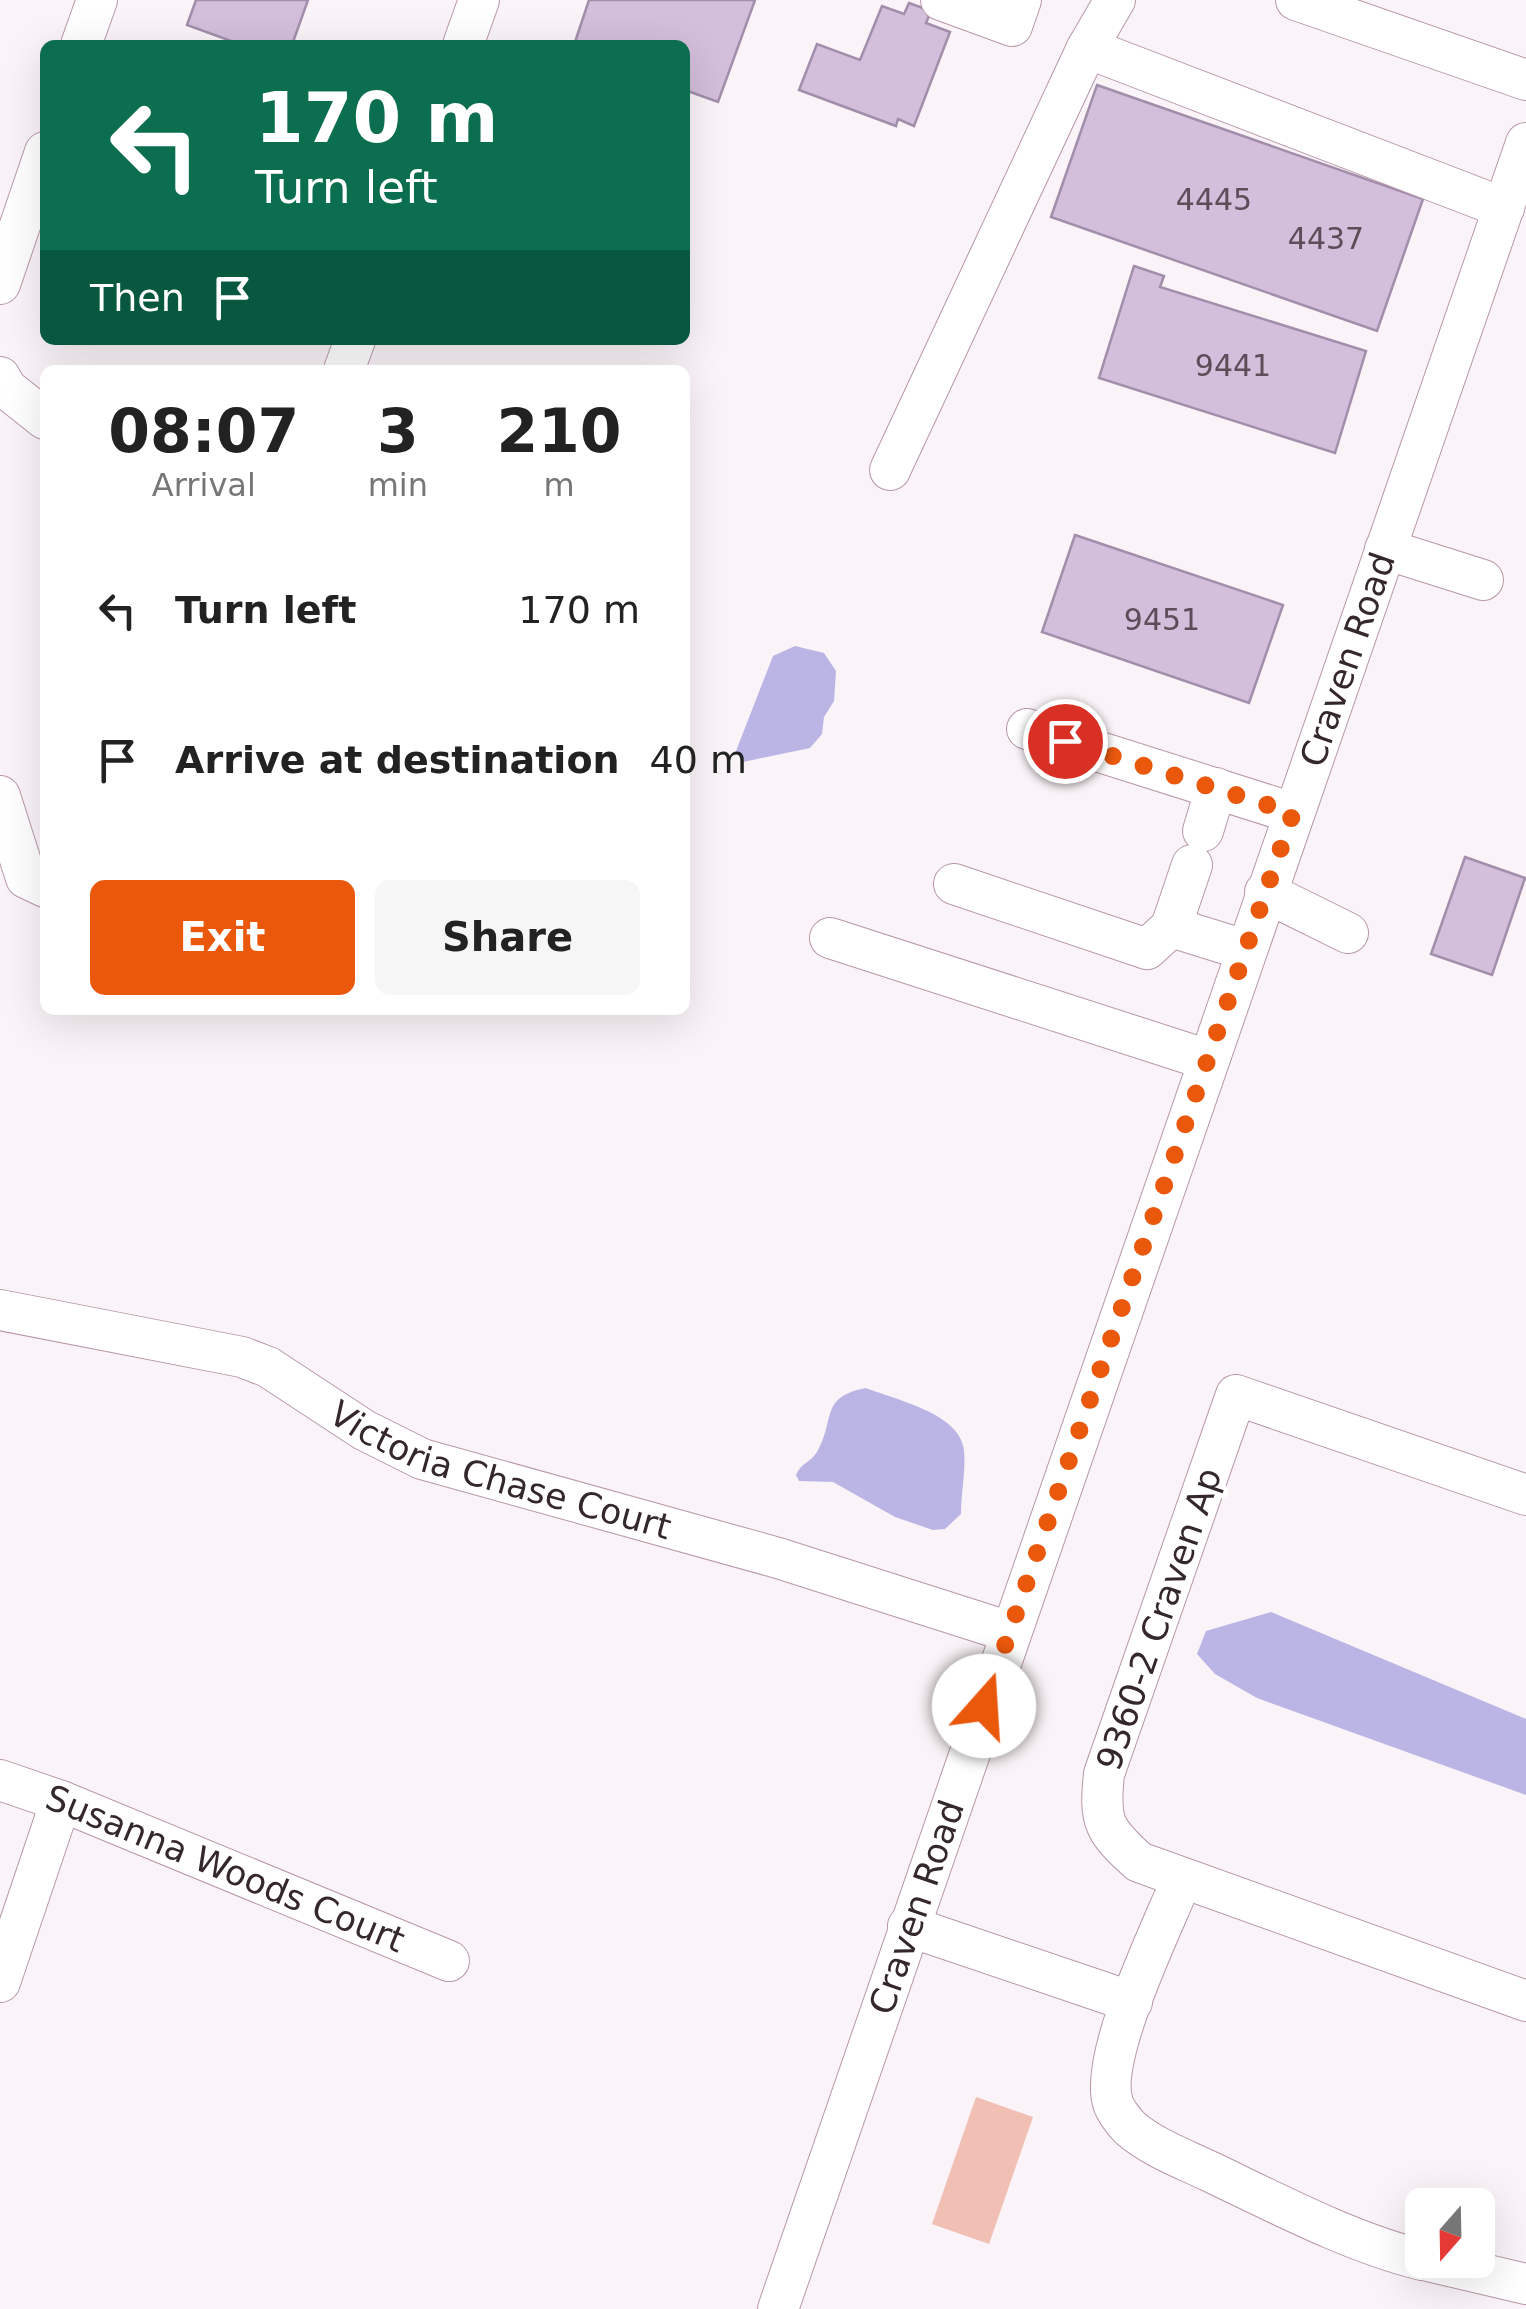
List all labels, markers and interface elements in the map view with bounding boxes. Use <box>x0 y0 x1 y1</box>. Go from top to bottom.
text: 170 m <box>255 77 498 159</box>
icon: left <box>90 80 220 210</box>
text: Turn left <box>255 161 438 214</box>
house number: 4445 <box>1176 182 1252 217</box>
house number: 4437 <box>1288 221 1364 256</box>
icon: arrive <box>205 270 260 325</box>
text: Then <box>90 276 185 320</box>
house number: 9441 <box>1195 348 1271 383</box>
text: 08:07 <box>108 396 299 466</box>
text: 3 <box>377 396 419 466</box>
text: 210 <box>496 396 622 466</box>
text: Arrival <box>152 466 256 504</box>
text: min <box>368 466 428 504</box>
text: m <box>543 466 575 504</box>
street label: Craven Road <box>1292 547 1403 772</box>
icon: left <box>90 583 145 638</box>
text: Turn left <box>175 588 356 632</box>
text: 170 m <box>518 588 640 632</box>
house number: 9451 <box>1124 602 1200 637</box>
pin <box>1023 699 1108 784</box>
icon: arrive <box>1038 714 1093 769</box>
icon: arrive <box>90 733 145 788</box>
text: Arrive at destination <box>175 738 620 782</box>
text: 40 m <box>650 738 747 782</box>
button: Exit <box>90 880 355 995</box>
button: Share <box>375 880 640 995</box>
street label: Victoria Chase Court <box>322 1393 676 1547</box>
street label: 9360-2 Craven Ap <box>1088 1463 1230 1775</box>
position arrow <box>932 1654 1036 1758</box>
street label: Susanna Woods Court <box>41 1777 410 1960</box>
street label: Craven Road <box>861 1795 972 2020</box>
north arrow <box>1405 2188 1495 2278</box>
map controls <box>1405 2188 1495 2278</box>

